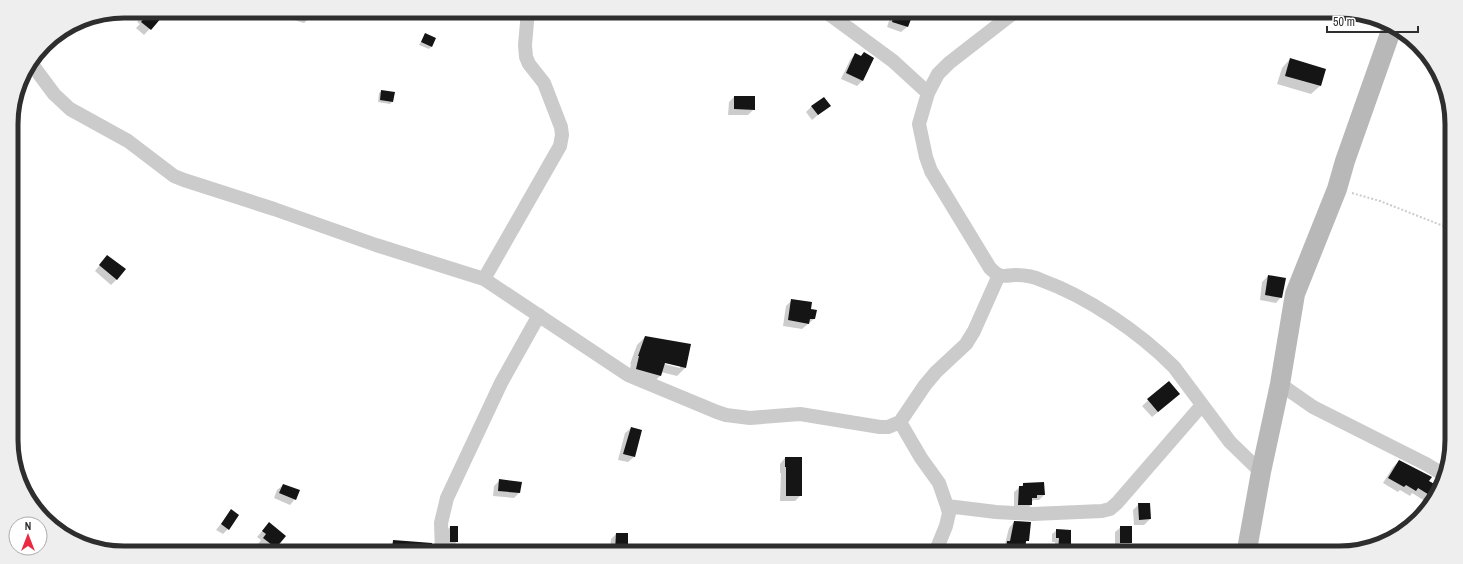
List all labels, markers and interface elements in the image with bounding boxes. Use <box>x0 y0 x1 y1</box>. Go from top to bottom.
scale bar <box>1327 8 1418 34</box>
text: 50 m <box>1333 14 1355 30</box>
north arrow <box>8 516 48 556</box>
text: N <box>25 519 31 533</box>

